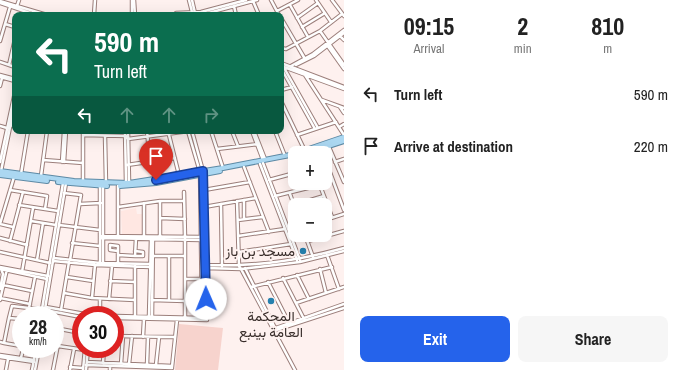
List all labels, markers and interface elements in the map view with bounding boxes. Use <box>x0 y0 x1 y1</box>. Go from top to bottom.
text: 09:15 <box>404 10 454 42</box>
text: 2 <box>517 10 528 42</box>
text: 810 <box>591 10 624 42</box>
text: 590 m <box>94 23 159 61</box>
icon: left <box>28 28 80 80</box>
text: Arrival <box>414 40 444 57</box>
text: min <box>514 40 532 57</box>
text: m <box>603 40 612 57</box>
text: Turn left <box>94 59 147 84</box>
icon: left <box>360 83 382 105</box>
text: Turn left <box>394 84 442 105</box>
text: 590 m <box>634 84 668 105</box>
icon: left <box>74 104 96 126</box>
icon: ahead <box>116 104 138 126</box>
icon: ahead <box>158 104 180 126</box>
icon: right <box>200 104 222 126</box>
icon: arrive <box>360 135 382 157</box>
text: Arrive at destination <box>394 136 513 157</box>
text: 220 m <box>634 136 668 157</box>
pin <box>139 139 173 180</box>
icon: arrive <box>145 145 167 167</box>
map controls <box>288 146 332 242</box>
button: + <box>288 146 332 190</box>
button: − <box>288 198 332 242</box>
place label: مسجد بن باز <box>225 242 295 260</box>
marker: مسجد بن باز <box>298 246 308 256</box>
position arrow <box>185 278 227 320</box>
marker: المحكمة العامة بينبع <box>266 296 276 306</box>
speed limit sign: 30 <box>72 306 124 358</box>
place label: المحكمة العامة بينبع <box>239 307 303 343</box>
text: 28 <box>29 313 47 340</box>
button: Exit <box>360 316 510 362</box>
button: Share <box>518 316 668 362</box>
text: km/h <box>29 335 47 348</box>

